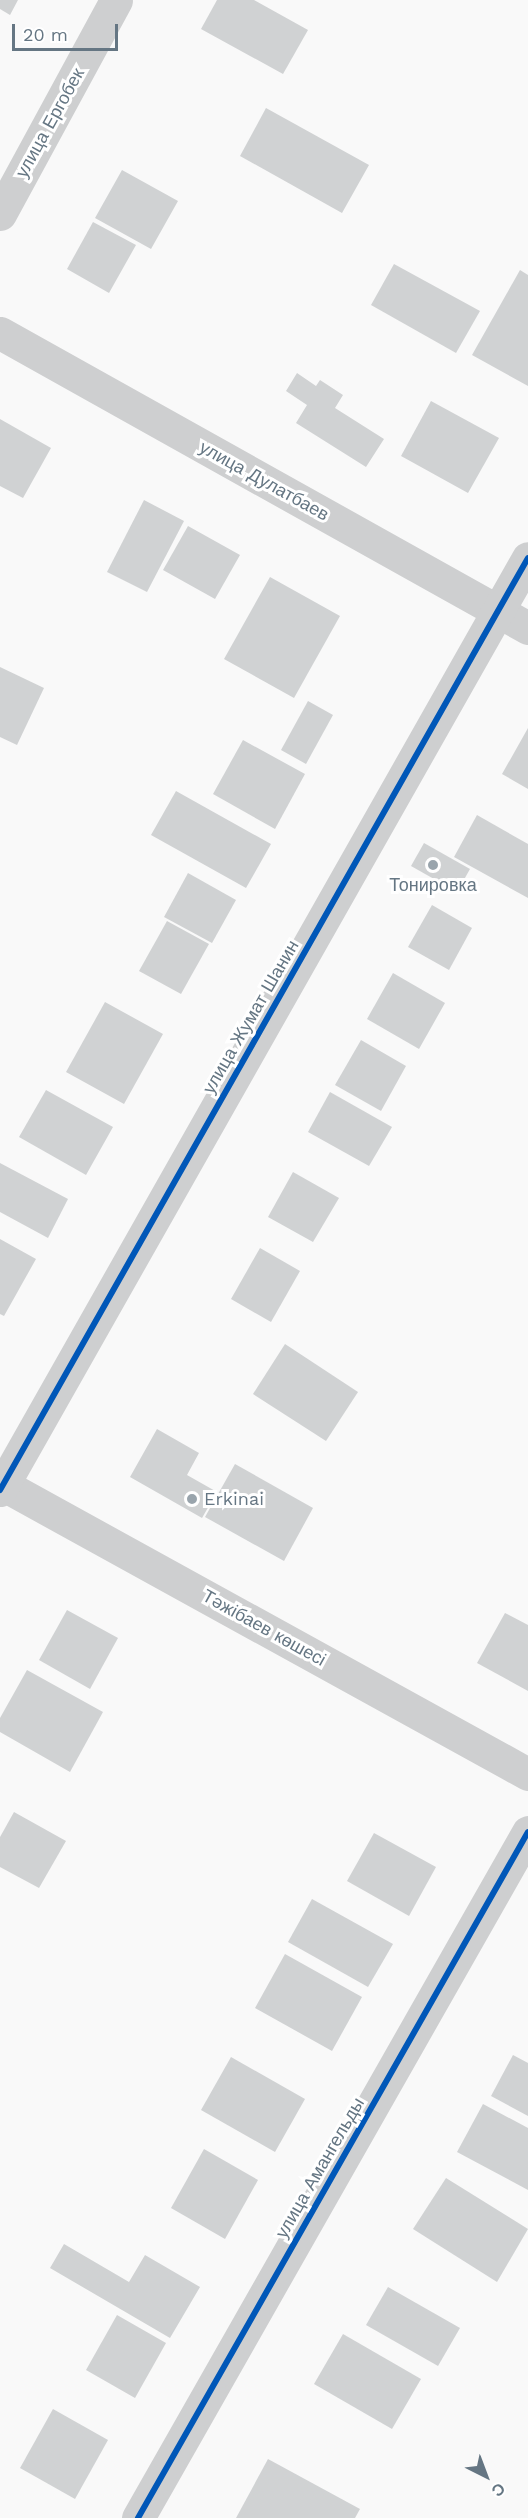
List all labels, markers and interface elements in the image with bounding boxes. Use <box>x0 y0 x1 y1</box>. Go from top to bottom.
scale bar <box>15 12 122 50</box>
text: 20 m <box>23 24 68 45</box>
street label: улица Ергобек <box>11 64 89 182</box>
street label: улица Дулатбаев <box>196 436 332 526</box>
marker: Тонировка <box>426 858 440 872</box>
place label: Тонировка <box>389 874 477 896</box>
street label: улица Жумат Шанин <box>198 936 304 1098</box>
place label: Erkinai <box>204 1488 264 1510</box>
marker: Erkinai <box>185 1492 199 1506</box>
street label: Тәжібаев көшесі <box>198 1585 330 1671</box>
street label: улица Амангельды <box>271 2094 369 2242</box>
north arrow <box>456 2446 516 2506</box>
text: С <box>488 2479 509 2501</box>

